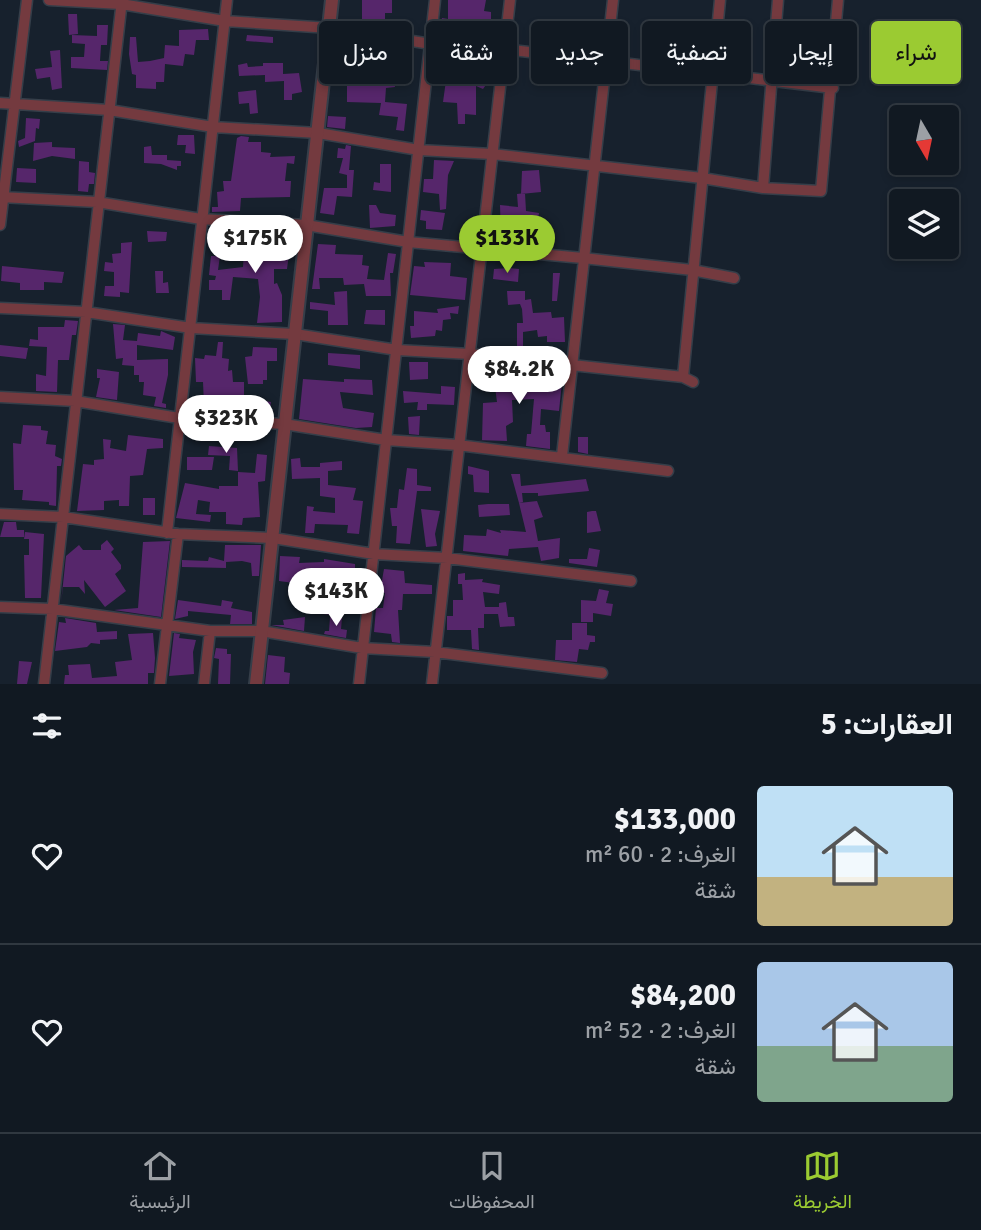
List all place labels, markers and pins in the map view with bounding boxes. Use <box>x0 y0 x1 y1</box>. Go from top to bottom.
pin: $175K <box>206 216 304 275</box>
pin: $133K <box>458 216 556 275</box>
pin: $84.2K <box>462 346 576 406</box>
pin: $323K <box>177 396 275 455</box>
pin: $143K <box>287 568 385 628</box>

